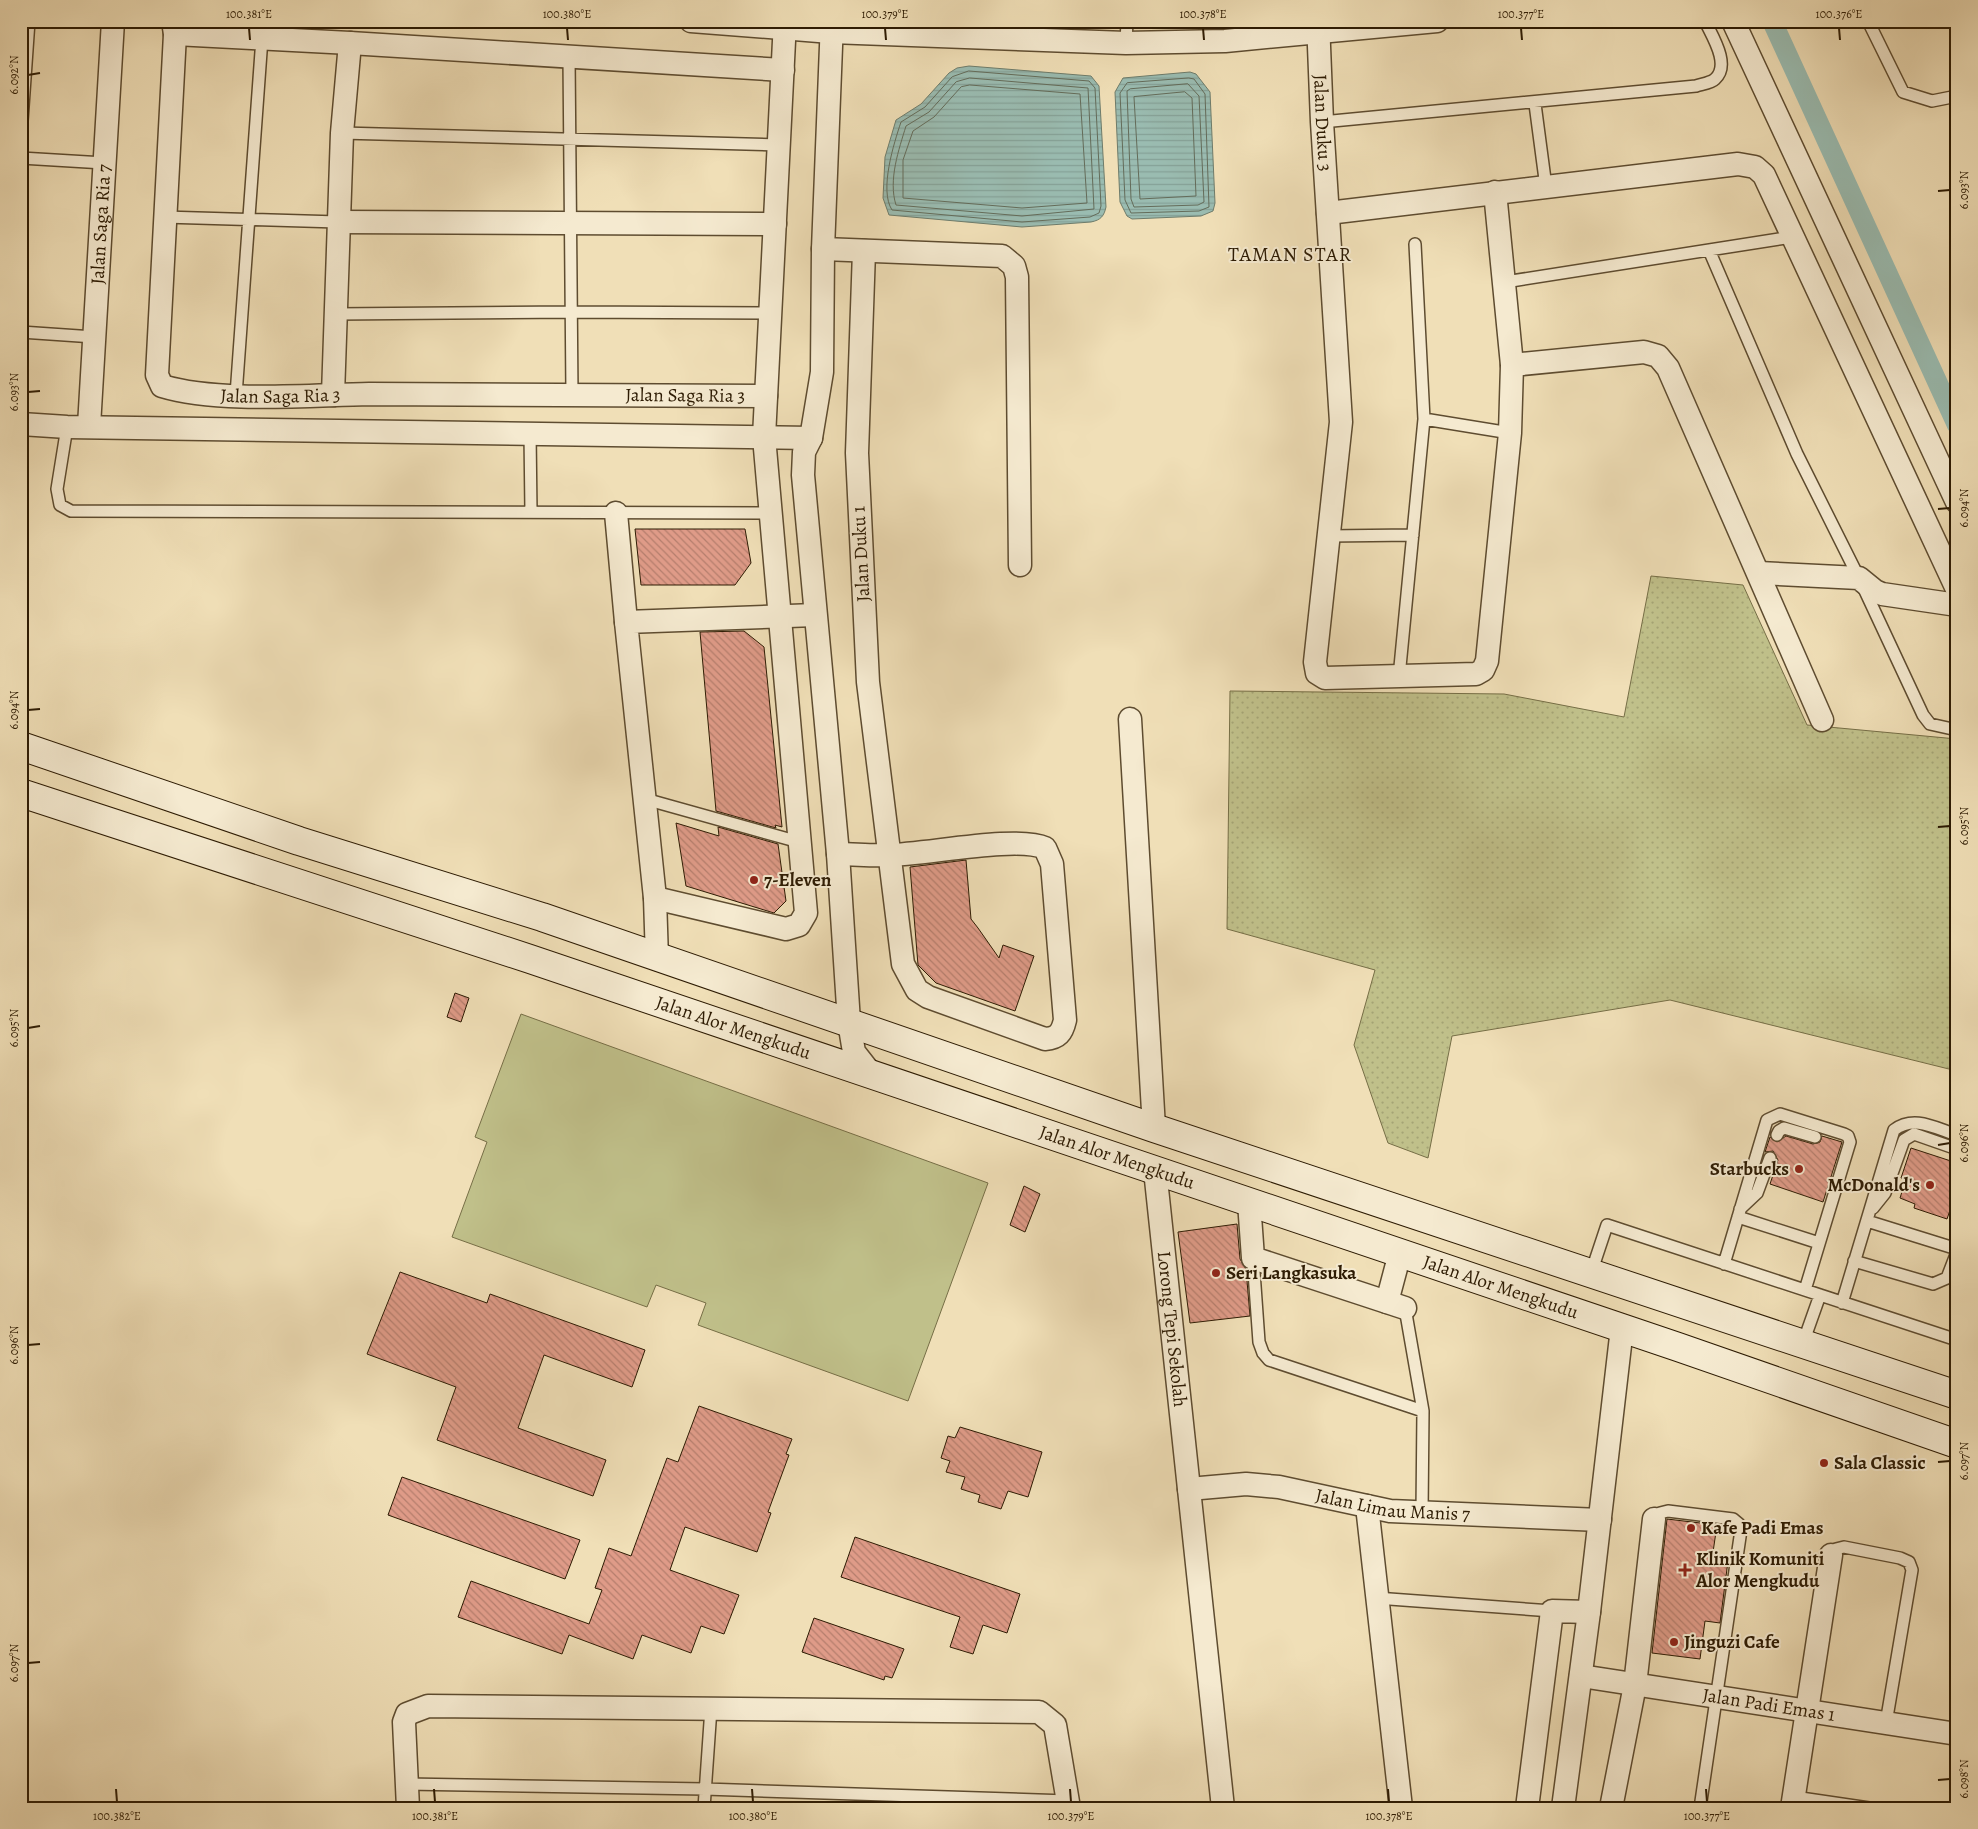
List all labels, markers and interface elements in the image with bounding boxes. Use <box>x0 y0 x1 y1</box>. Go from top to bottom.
text: 100.381°E <box>226 6 272 22</box>
text: 100.380°E <box>543 6 591 22</box>
text: 100.379°E <box>862 6 908 22</box>
text: 100.378°E <box>1179 6 1227 22</box>
text: 100.377°E <box>1498 6 1544 22</box>
text: 100.376°E <box>1816 6 1862 22</box>
text: 6.092°N <box>6 55 22 95</box>
street label: Jalan Duku 3 <box>1307 74 1338 172</box>
street label: Jalan Saga Ria 7 <box>84 164 117 285</box>
text: 6.093°N <box>1956 170 1972 209</box>
district label: TAMAN STAR <box>1228 241 1352 268</box>
text: 6.093°N <box>6 372 22 411</box>
street label: Jalan Saga Ria 3 <box>219 382 341 410</box>
street label: Jalan Saga Ria 3 <box>625 382 745 409</box>
text: 6.094°N <box>1956 488 1972 527</box>
street label: Jalan Duku 1 <box>845 505 876 603</box>
text: 6.094°N <box>6 690 22 729</box>
text: 6.095°N <box>1956 806 1972 845</box>
place label: 7-Eleven <box>764 867 832 893</box>
marker: 7-Eleven <box>748 874 760 886</box>
street label: Jalan Alor Mengkudu <box>652 989 815 1066</box>
text: 6.095°N <box>6 1008 22 1047</box>
street label: Jalan Alor Mengkudu <box>1036 1119 1199 1196</box>
text: 6.096°N <box>1956 1123 1972 1162</box>
place label: Starbucks <box>1710 1156 1789 1182</box>
marker: Starbucks <box>1793 1163 1805 1175</box>
place label: McDonald's <box>1828 1172 1920 1198</box>
marker: McDonald's <box>1924 1179 1936 1191</box>
street label: Jalan Alor Mengkudu <box>1420 1249 1582 1326</box>
street label: Lorong Tepi Sekolah <box>1151 1250 1193 1408</box>
place label: Seri Langkasuka <box>1226 1260 1357 1286</box>
marker: Seri Langkasuka <box>1210 1267 1222 1279</box>
text: 6.096°N <box>6 1325 22 1364</box>
text: 6.097°N <box>1956 1441 1972 1480</box>
place label: Sala Classic <box>1834 1450 1926 1476</box>
marker: Sala Classic <box>1818 1457 1830 1469</box>
street label: Jalan Limau Manis 7 <box>1313 1482 1471 1527</box>
place label: Kafe Padi Emas <box>1701 1515 1824 1541</box>
marker: Kafe Padi Emas <box>1685 1522 1697 1534</box>
place label: Klinik Komuniti Alor Mengkudu <box>1695 1546 1825 1594</box>
marker: Klinik Komuniti Alor Mengkudu <box>1678 1563 1692 1577</box>
place label: Jinguzi Cafe <box>1684 1629 1780 1655</box>
marker: Jinguzi Cafe <box>1668 1636 1680 1648</box>
text: 6.097°N <box>6 1643 22 1682</box>
street label: Jalan Padi Emas 1 <box>1701 1682 1837 1728</box>
text: 6.098°N <box>1956 1759 1972 1799</box>
text: 100.382°E <box>93 1808 141 1824</box>
text: 100.381°E <box>412 1808 458 1824</box>
text: 100.380°E <box>729 1808 777 1824</box>
text: 100.379°E <box>1048 1808 1094 1824</box>
text: 100.378°E <box>1365 1808 1413 1824</box>
text: 100.377°E <box>1684 1808 1730 1824</box>

